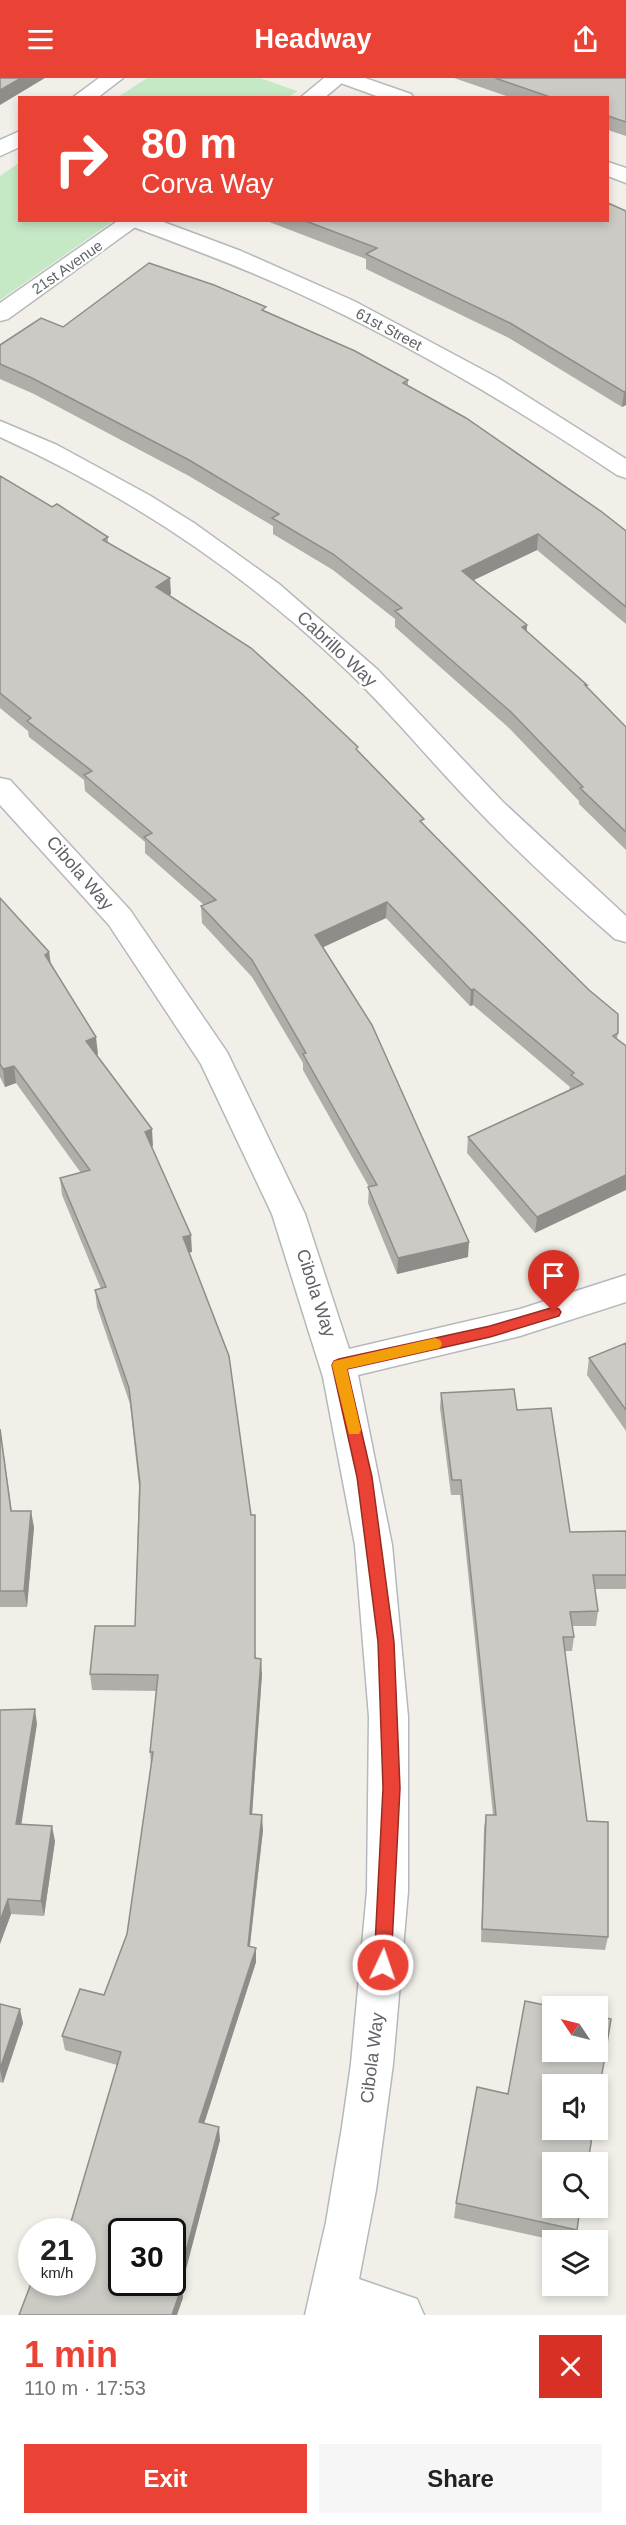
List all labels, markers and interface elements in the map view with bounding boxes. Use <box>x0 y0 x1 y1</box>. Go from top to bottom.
icon: menu <box>24 23 57 56</box>
icon: share <box>569 23 602 56</box>
text: Headway <box>254 24 372 54</box>
icon: right <box>42 120 120 198</box>
text: 80 m <box>141 120 237 167</box>
text: Corva Way <box>141 169 274 199</box>
street label: 21st Avenue <box>28 236 106 298</box>
street label: 61st Street <box>353 304 426 354</box>
street label: Cabrillo Way <box>293 607 381 691</box>
street label: Cibola Way <box>42 832 118 914</box>
street label: Cibola Way <box>292 1246 340 1340</box>
pin <box>528 1250 579 1312</box>
icon: arrive <box>537 1259 570 1292</box>
position arrow <box>351 1933 415 1997</box>
north arrow <box>542 1996 608 2062</box>
map controls <box>542 1996 608 2296</box>
street label: Cibola Way <box>357 2011 387 2105</box>
button: sound <box>542 2074 608 2140</box>
button: search <box>542 2152 608 2218</box>
speed limit sign: 30 <box>108 2218 186 2296</box>
button: layers <box>542 2230 608 2296</box>
text: 21 <box>40 2233 74 2266</box>
text: km/h <box>41 2264 73 2281</box>
text: 1 min <box>24 2334 118 2375</box>
button: close <box>539 2335 602 2398</box>
text: 110 m · 17:53 <box>24 2377 146 2399</box>
button: Exit <box>24 2444 307 2513</box>
button: Share <box>319 2444 602 2513</box>

